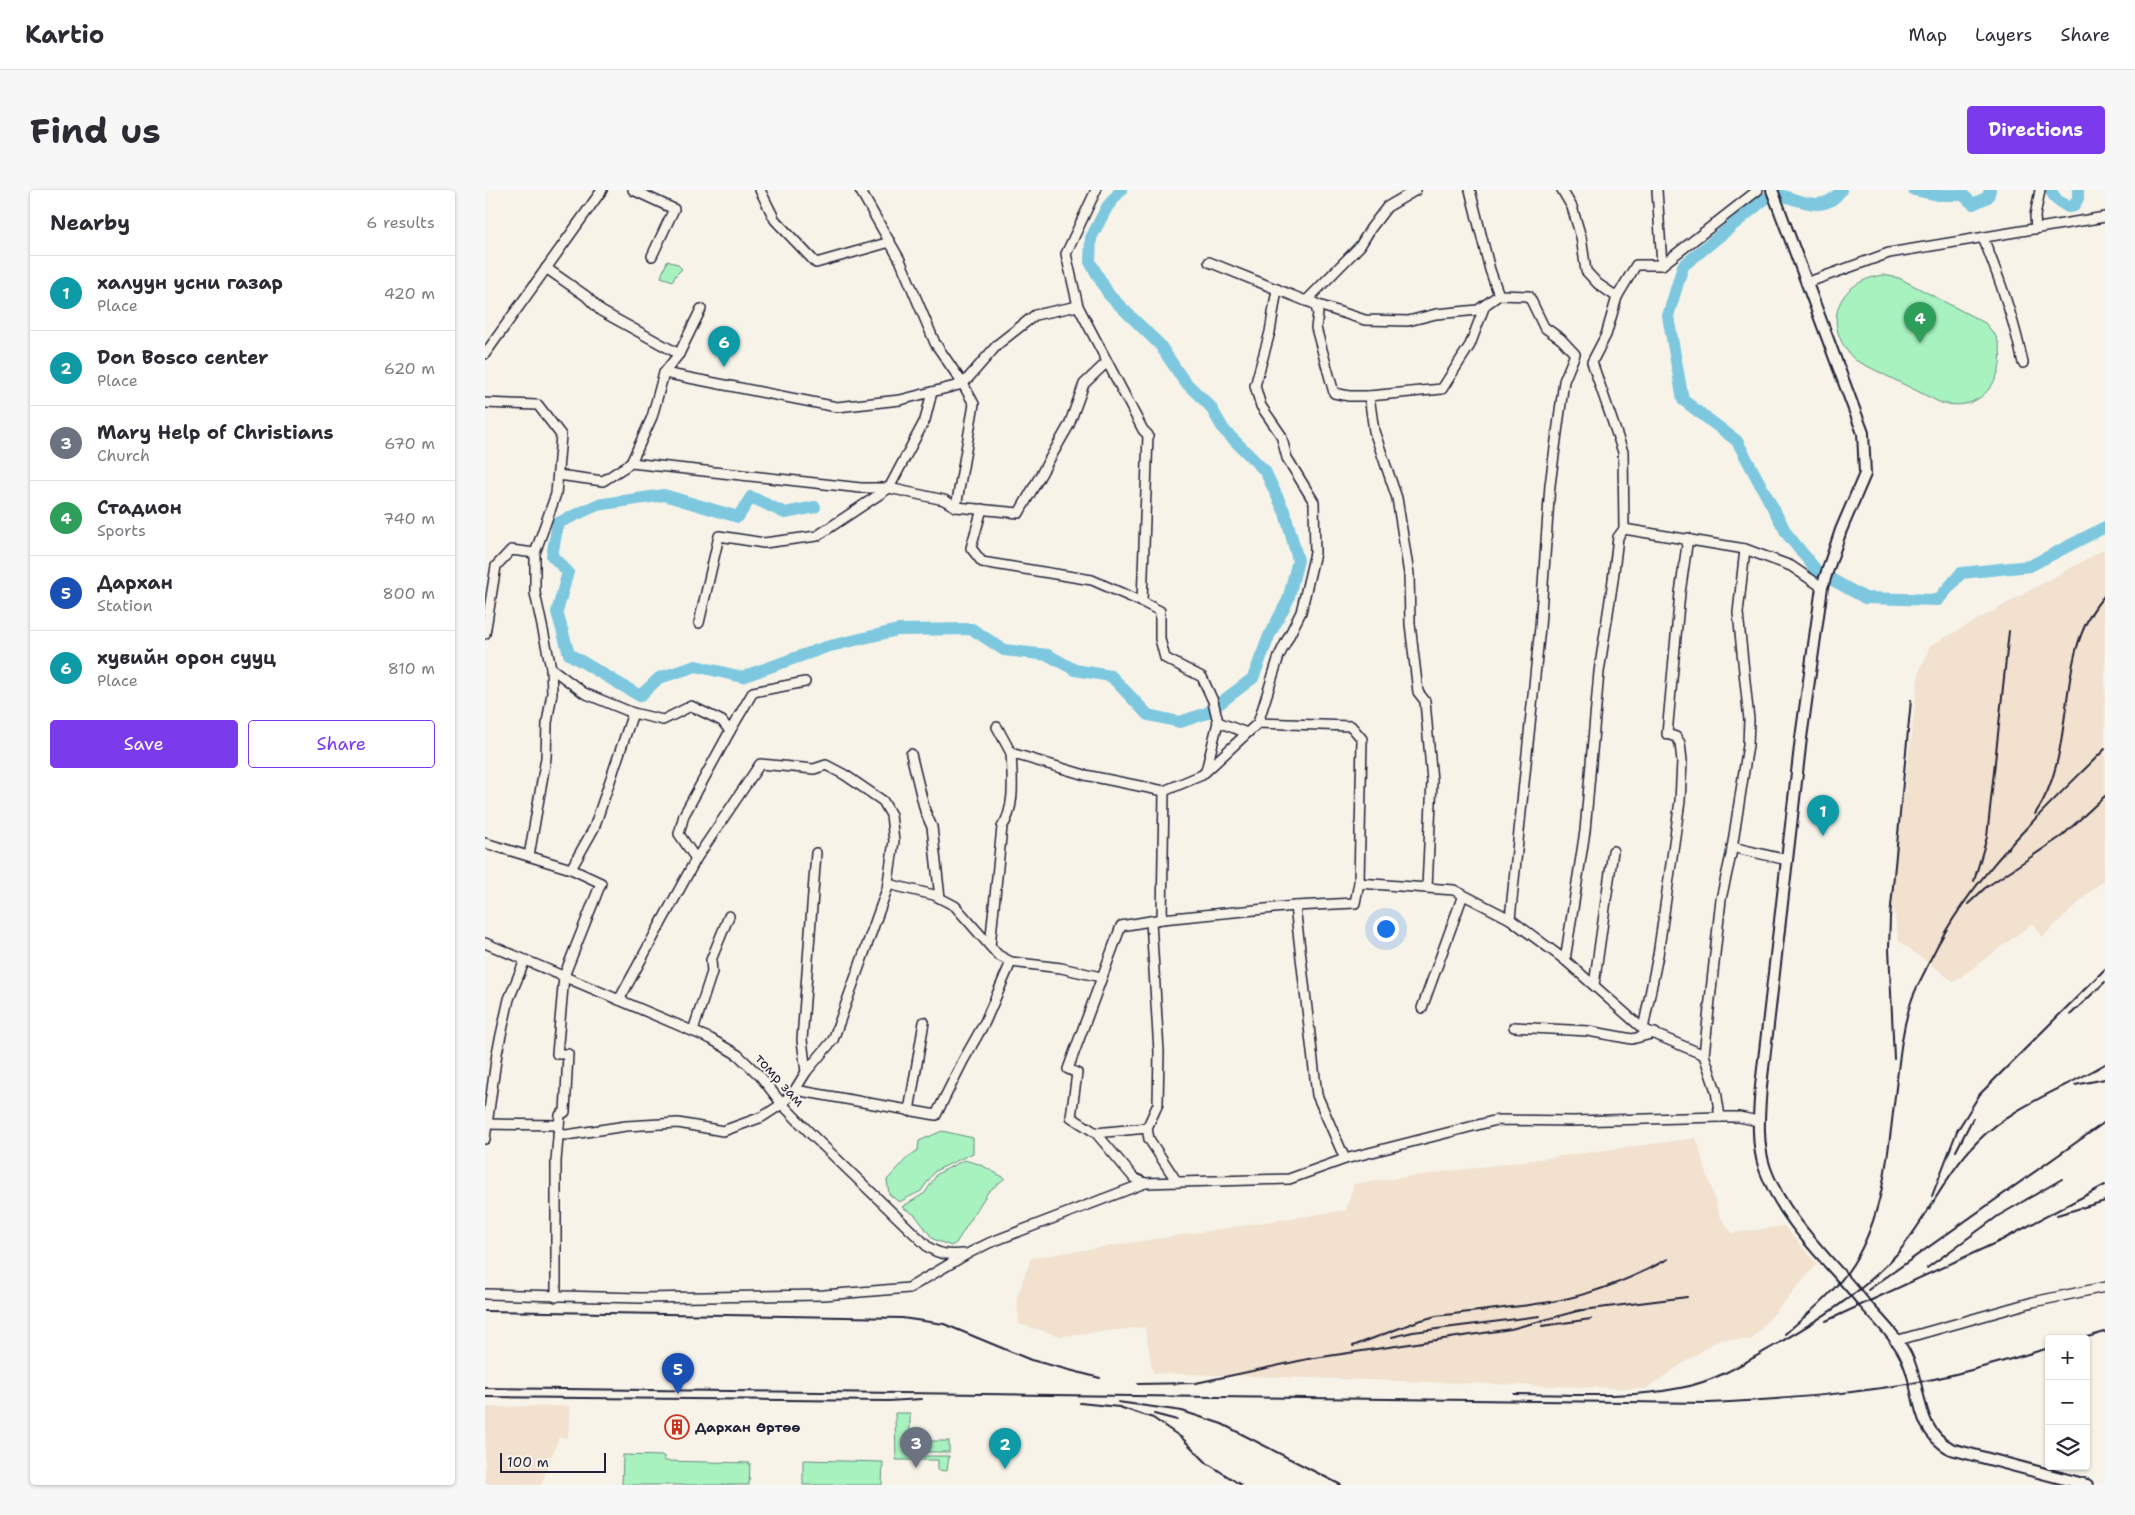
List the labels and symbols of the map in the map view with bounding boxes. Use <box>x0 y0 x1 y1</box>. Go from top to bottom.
pin: 4 <box>1904 302 1936 343</box>
pin: 6 <box>708 326 740 367</box>
pin: 1 <box>1807 795 1839 836</box>
your location <box>1373 916 1399 942</box>
street label: томр зам <box>751 1050 809 1110</box>
pin: 5 <box>662 1353 694 1394</box>
building icon: Дархан Өртөө <box>664 1414 690 1440</box>
place label: Дархан Өртөө <box>695 1418 800 1436</box>
pin: 3 <box>900 1427 932 1468</box>
pin: 2 <box>989 1428 1021 1469</box>
scale bar <box>500 1450 606 1473</box>

